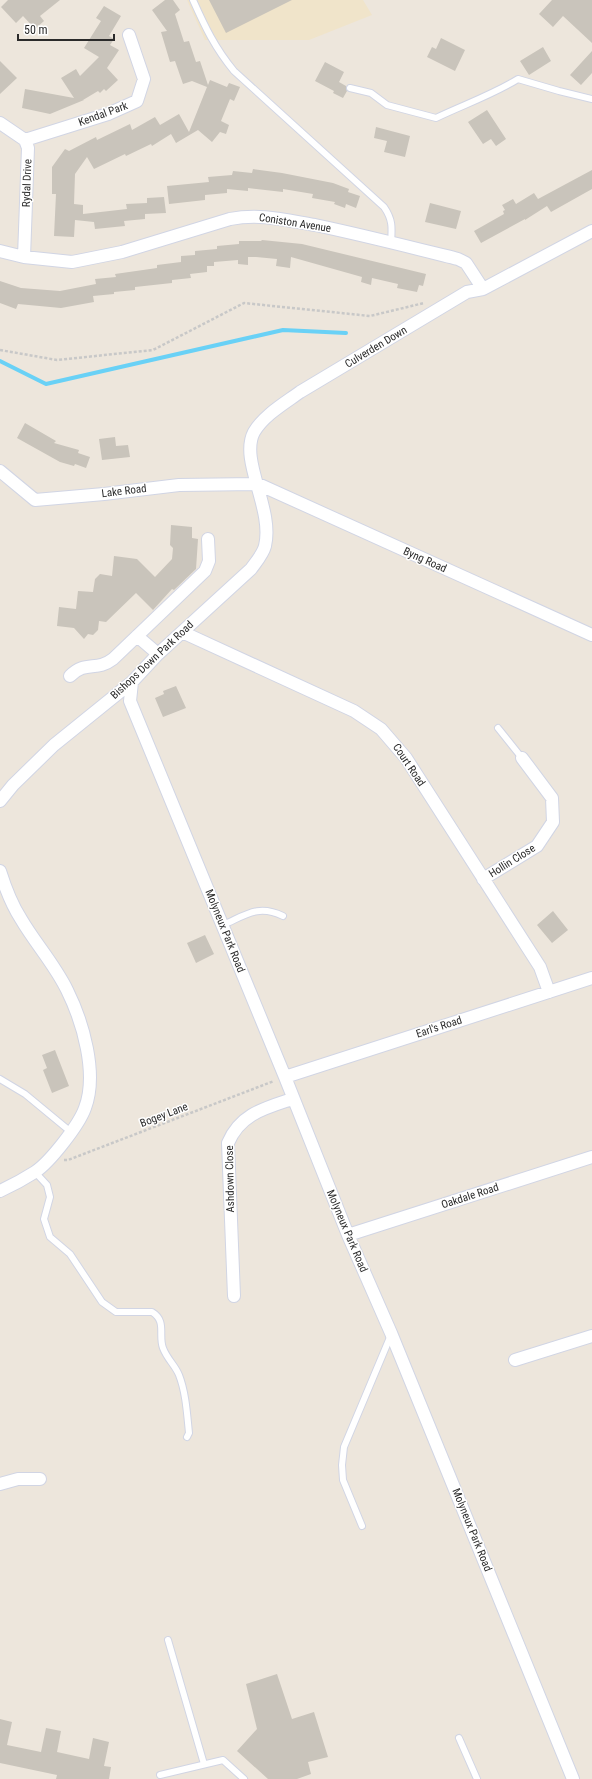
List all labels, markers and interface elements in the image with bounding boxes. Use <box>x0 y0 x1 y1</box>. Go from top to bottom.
scale bar <box>18 16 114 42</box>
text: 50 m <box>24 23 48 37</box>
street label: Kendal Park <box>76 99 130 129</box>
street label: Rydal Drive <box>20 159 34 207</box>
street label: Coniston Avenue <box>258 211 332 235</box>
street label: Culverden Down <box>343 323 409 371</box>
street label: Lake Road <box>101 482 147 500</box>
street label: Byng Road <box>401 545 449 575</box>
street label: Bishops Down Park Road <box>108 618 196 702</box>
street label: Court Road <box>390 741 428 789</box>
street label: Hollin Close <box>486 842 538 880</box>
street label: Molyneux Park Road <box>202 888 248 974</box>
street label: Earl's Road <box>414 1013 464 1041</box>
street label: Bogey Lane <box>138 1100 190 1130</box>
street label: Ashdown Close <box>223 1145 237 1213</box>
street label: Oakdale Road <box>440 1181 500 1211</box>
street label: Molyneux Park Road <box>324 1188 370 1274</box>
street label: Molyneux Park Road <box>449 1487 495 1573</box>

